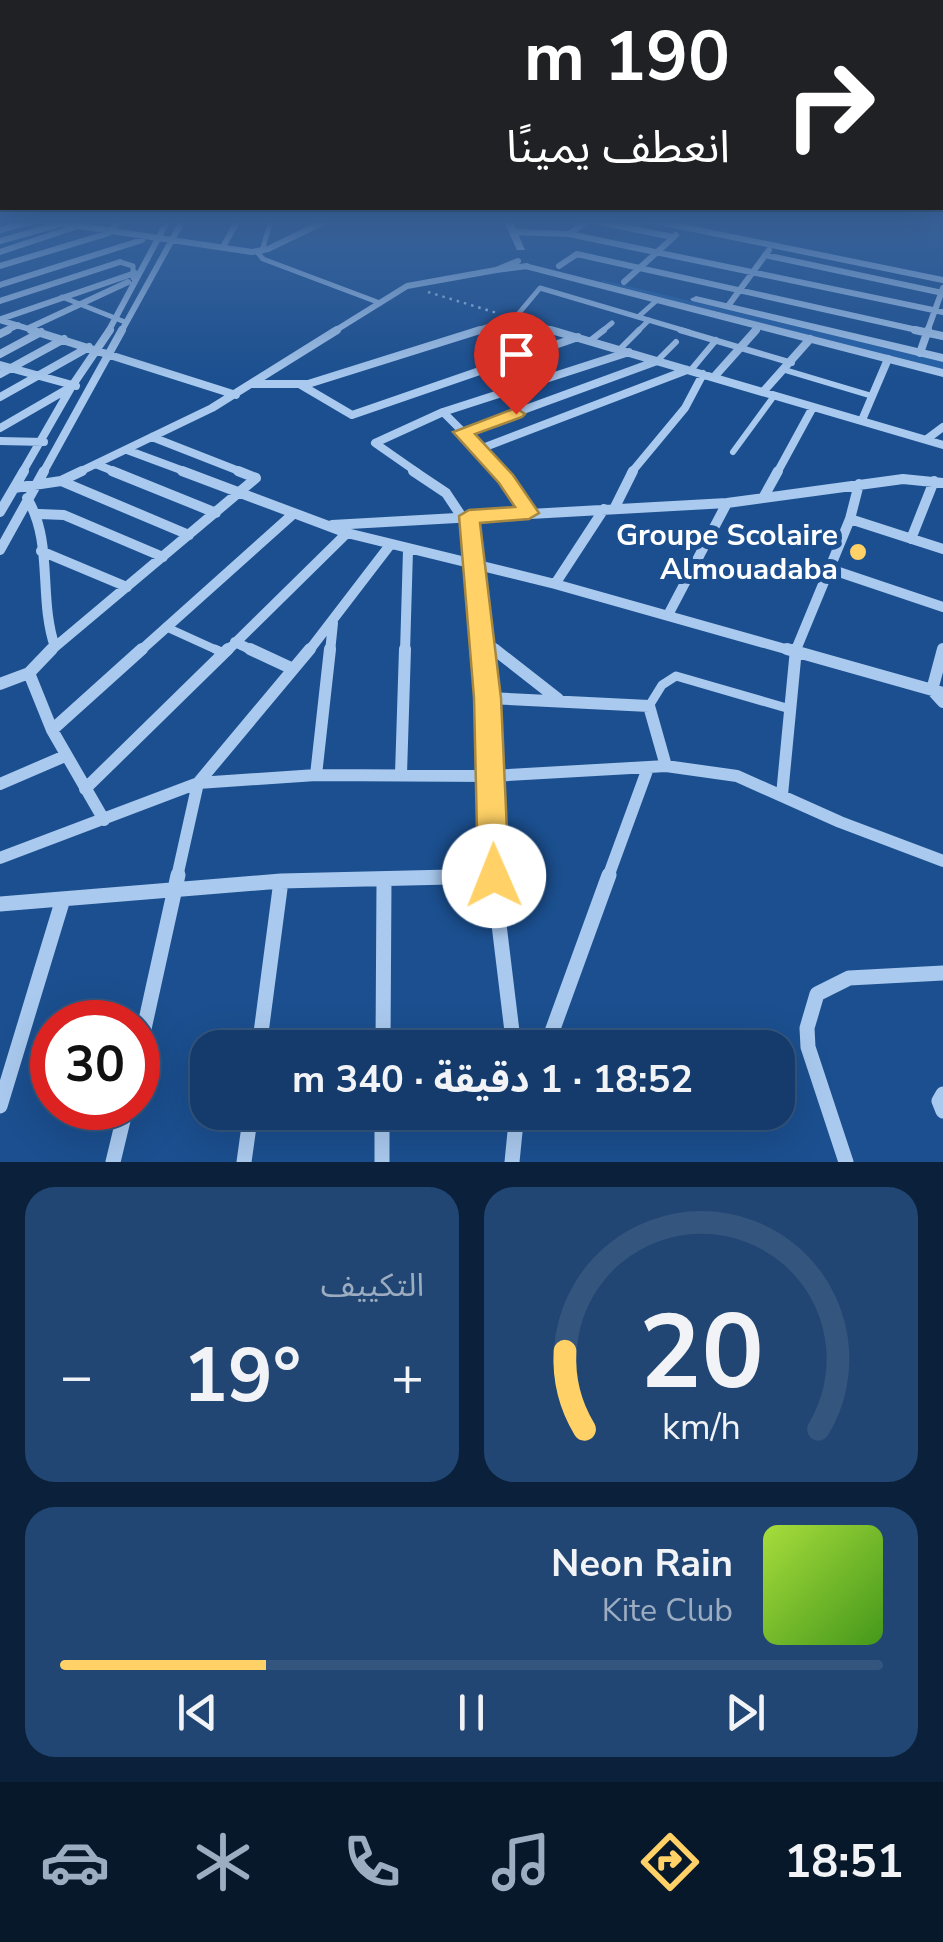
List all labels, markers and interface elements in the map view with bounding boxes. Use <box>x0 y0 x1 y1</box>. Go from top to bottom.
text: 190 m <box>524 9 730 105</box>
icon: right <box>765 40 895 170</box>
text: انعطف يمينًا <box>506 117 730 178</box>
pin <box>474 312 559 415</box>
icon: arrive <box>489 327 544 382</box>
place label: Groupe Scolaire Almouadaba <box>616 515 838 590</box>
marker: Groupe Scolaire Almouadaba <box>847 541 869 563</box>
position arrow <box>442 824 546 928</box>
speed limit sign: 30 <box>30 1000 160 1130</box>
text: 18:52 · 1 دقيقة · 340 m <box>292 1054 693 1105</box>
text: التكييف <box>321 1264 424 1307</box>
text: 20 <box>639 1282 763 1424</box>
text: 19° <box>183 1325 301 1427</box>
text: − <box>60 1339 93 1414</box>
text: + <box>391 1339 424 1414</box>
text: km/h <box>662 1403 740 1452</box>
text: Neon Rain <box>551 1538 733 1589</box>
text: Kite Club <box>602 1589 733 1632</box>
icon: previous <box>170 1685 225 1740</box>
icon: pause <box>444 1685 499 1740</box>
icon: next <box>718 1685 773 1740</box>
icon: car <box>40 1827 110 1897</box>
icon: climate <box>188 1827 258 1897</box>
icon: phone <box>337 1827 407 1897</box>
icon: music <box>486 1827 556 1897</box>
icon: directions <box>635 1827 705 1897</box>
text: 18:51 <box>784 1832 904 1893</box>

